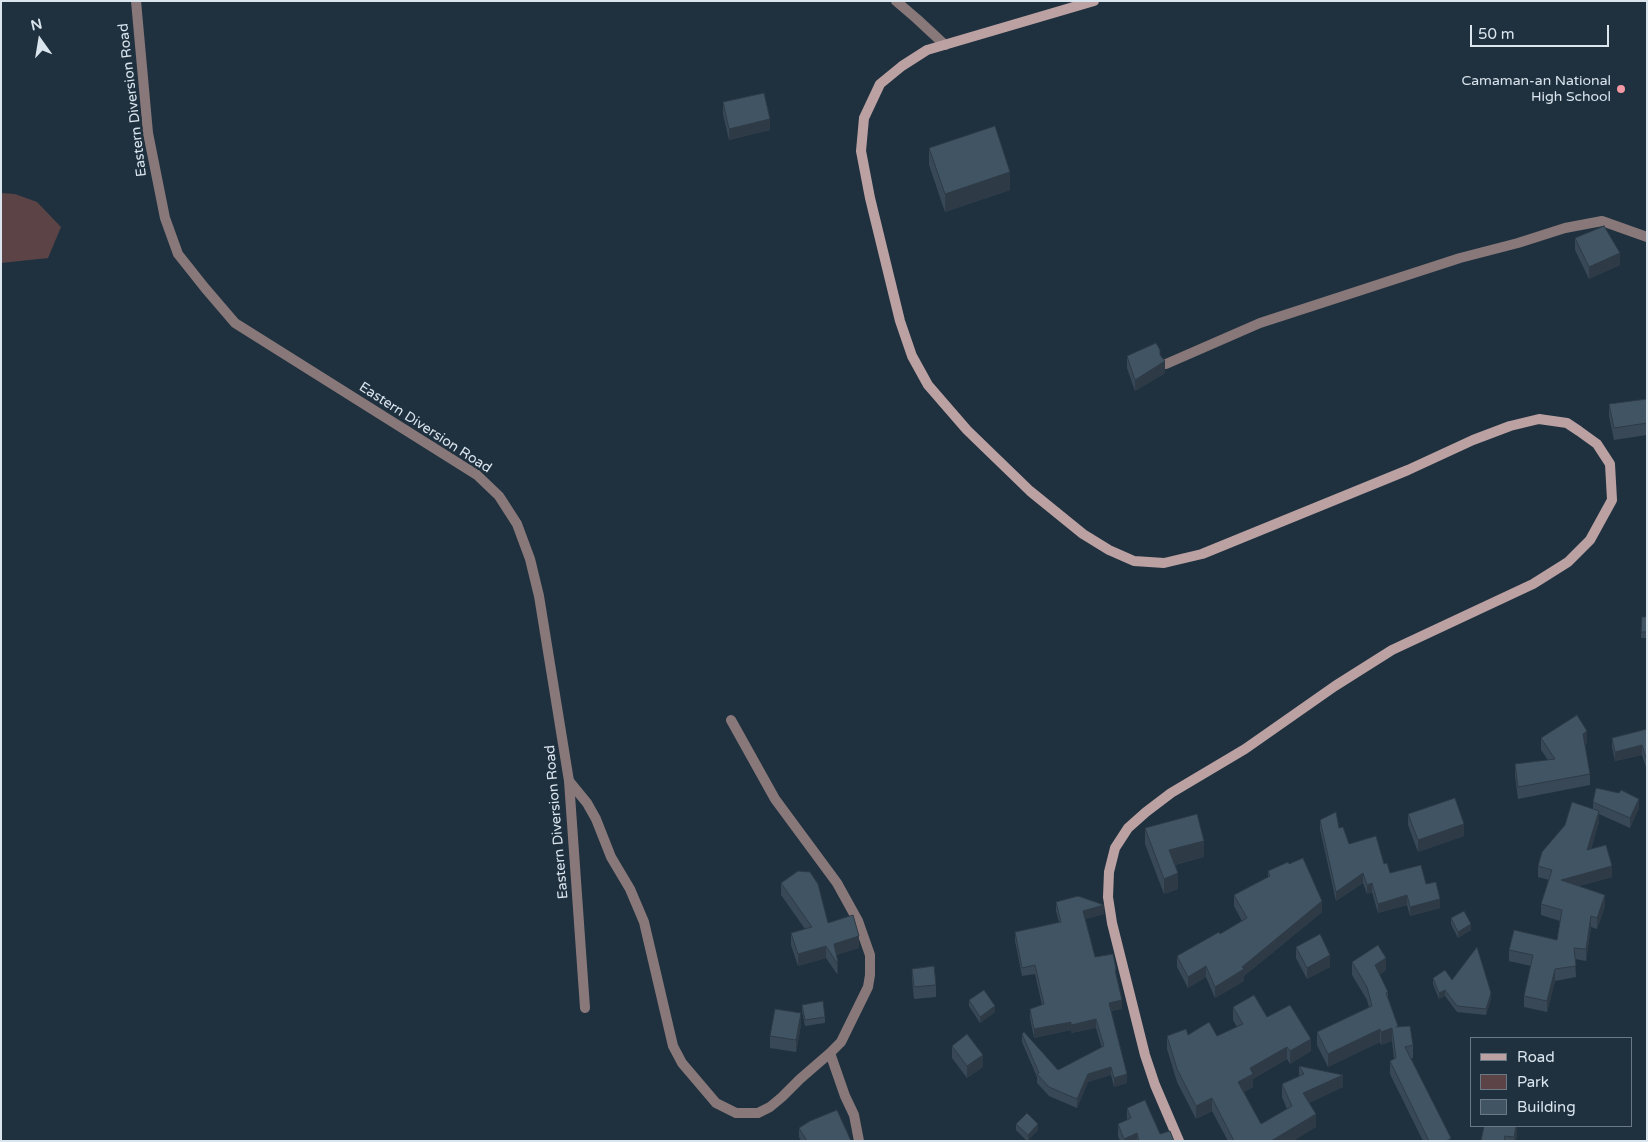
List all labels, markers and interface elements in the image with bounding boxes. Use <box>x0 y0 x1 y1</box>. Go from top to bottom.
north arrow <box>15 15 65 65</box>
text: N <box>29 15 44 34</box>
scale bar <box>1473 15 1612 47</box>
street label: Eastern Diversion Road <box>115 22 151 178</box>
text: 50 m <box>1478 25 1515 43</box>
place label: Camaman-an National High School <box>1462 73 1611 105</box>
marker: Camaman-an National High School <box>1615 83 1627 95</box>
street label: Eastern Diversion Road <box>356 379 494 477</box>
street label: Eastern Diversion Road <box>542 744 572 900</box>
legend <box>1470 1037 1633 1127</box>
text: Road <box>1517 1048 1555 1066</box>
text: Park <box>1517 1073 1549 1091</box>
text: Building <box>1517 1098 1576 1116</box>

